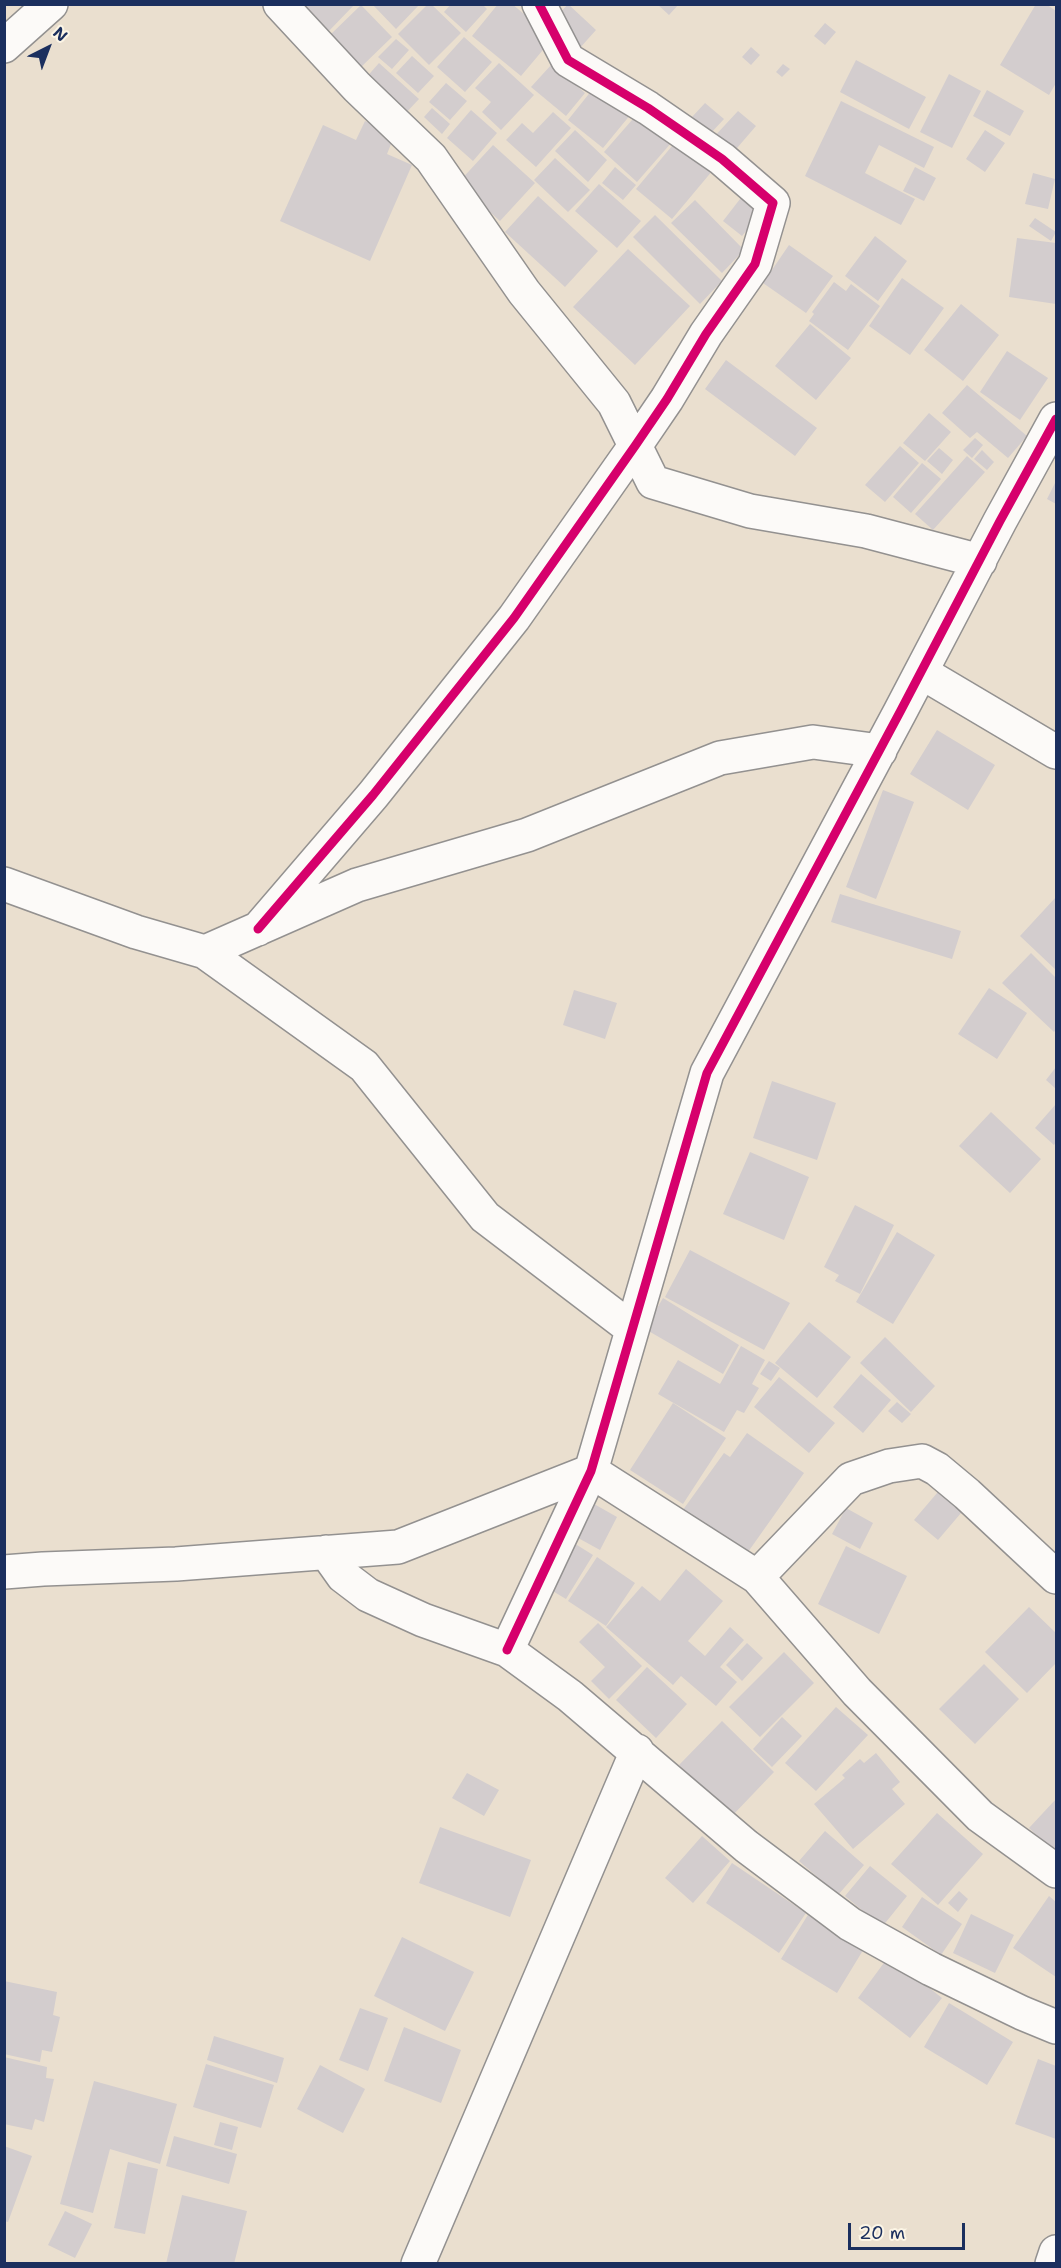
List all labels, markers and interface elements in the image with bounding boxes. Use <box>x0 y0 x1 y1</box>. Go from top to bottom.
north arrow <box>18 18 78 78</box>
text: N <box>49 22 72 46</box>
scale bar <box>851 2211 968 2249</box>
text: 20 m <box>859 2221 905 2245</box>

